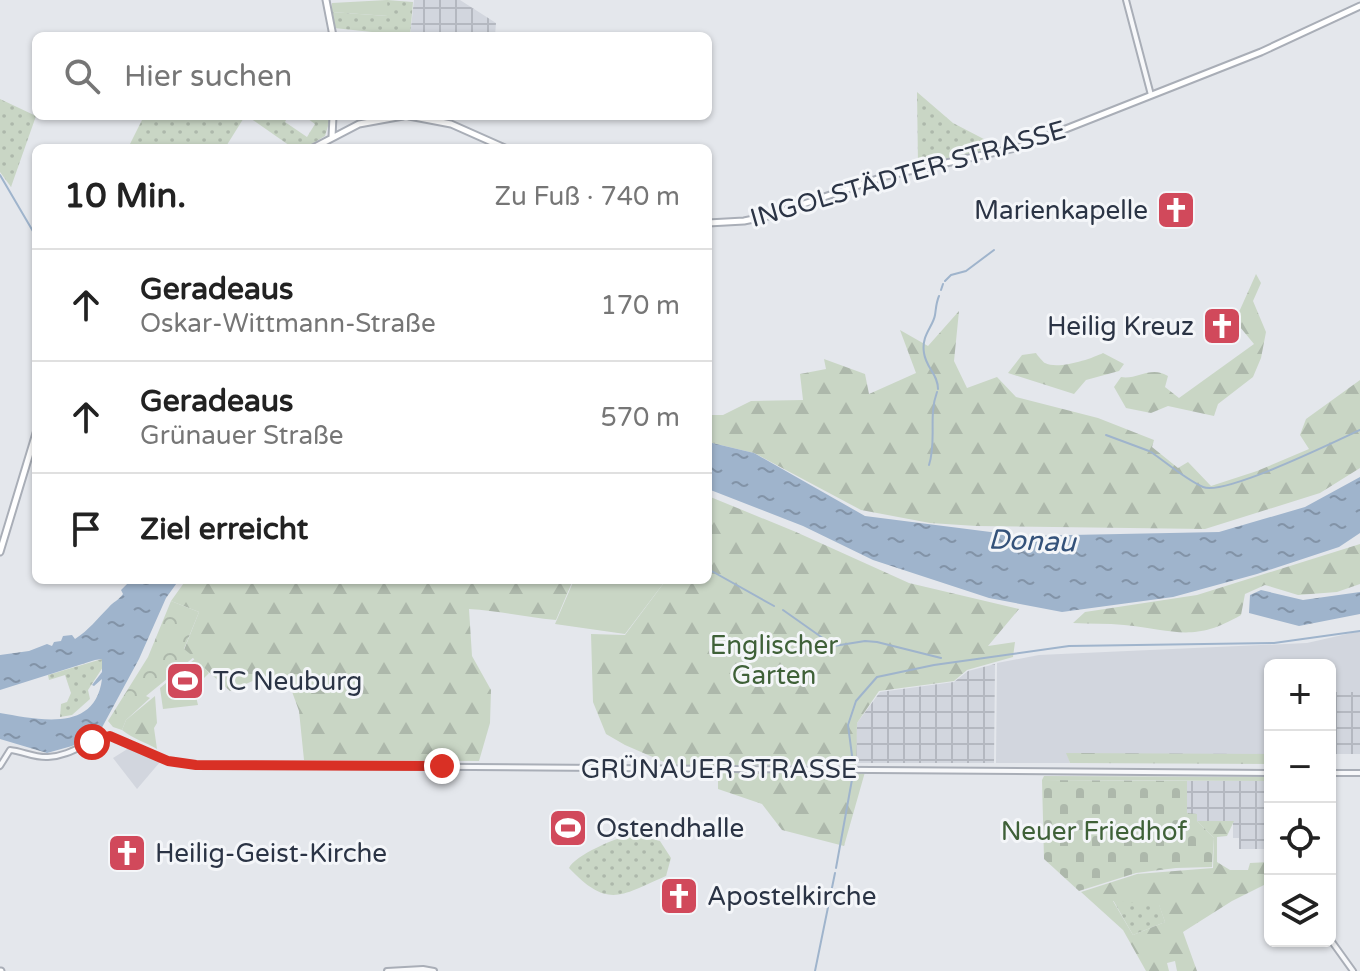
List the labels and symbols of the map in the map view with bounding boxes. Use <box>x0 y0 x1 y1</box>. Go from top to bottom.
street label: INGOLSTÄDTER STRASSE <box>747 114 1069 234</box>
church icon: Marienkapelle <box>1155 189 1197 231</box>
place label: Marienkapelle <box>974 195 1148 226</box>
church icon: Heilig Kreuz <box>1201 305 1243 347</box>
place label: Heilig Kreuz <box>1047 311 1194 342</box>
water label: Donau <box>988 522 1078 560</box>
park label: Englischer Garten <box>710 630 838 691</box>
sports icon: TC Neuburg <box>164 660 206 702</box>
place label: TC Neuburg <box>213 666 362 697</box>
route start <box>74 724 110 760</box>
route end <box>424 748 460 784</box>
street label: GRÜNAUER STRASSE <box>581 754 857 785</box>
sports icon: Ostendhalle <box>547 807 589 849</box>
place label: Ostendhalle <box>596 813 744 844</box>
park label: Neuer Friedhof <box>1001 816 1187 847</box>
church icon: Heilig-Geist-Kirche <box>106 832 148 874</box>
place label: Heilig-Geist-Kirche <box>155 838 387 869</box>
church icon: Apostelkirche <box>658 875 700 917</box>
place label: Apostelkirche <box>707 881 876 912</box>

